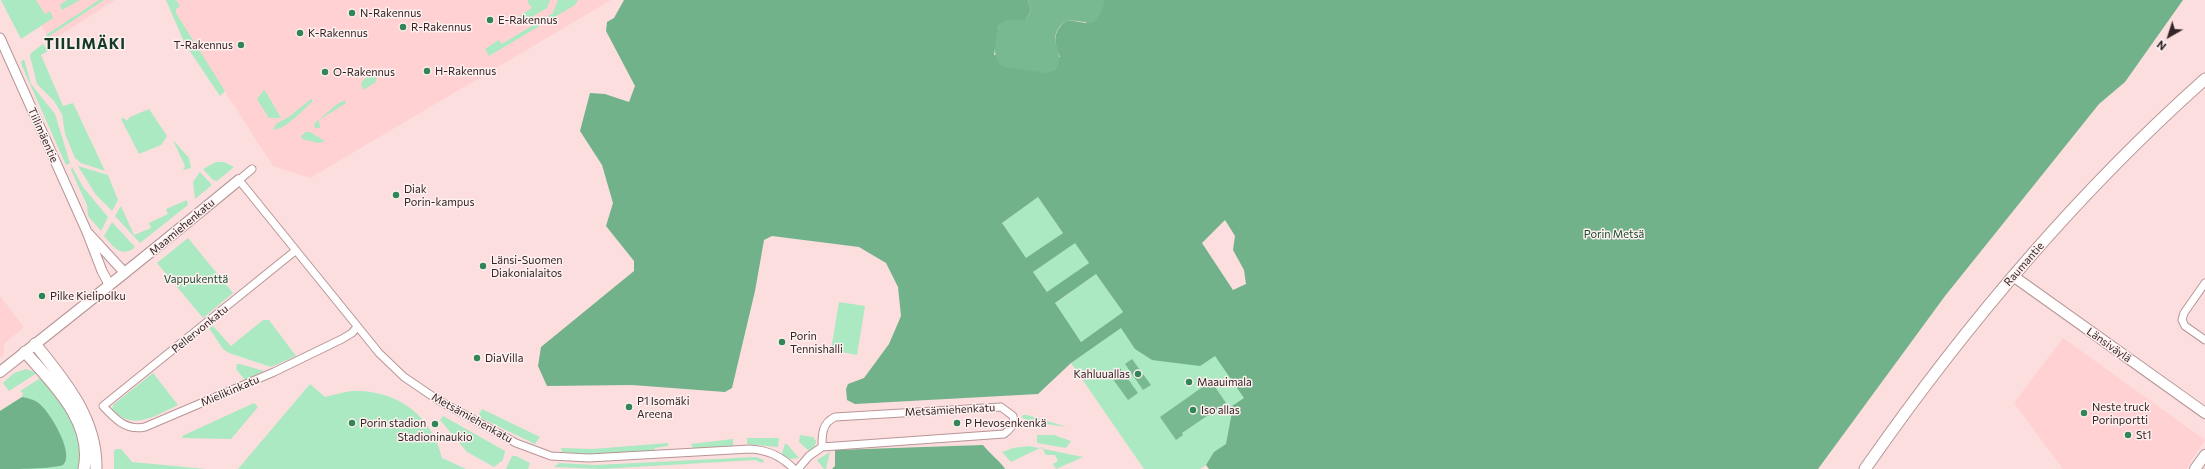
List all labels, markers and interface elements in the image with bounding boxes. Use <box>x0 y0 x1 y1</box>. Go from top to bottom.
place label: N-Rakennus <box>360 6 421 20</box>
marker: N-Rakennus <box>347 8 357 18</box>
place label: E-Rakennus <box>498 13 558 27</box>
marker: E-Rakennus <box>485 15 495 25</box>
north arrow <box>2149 16 2189 56</box>
place label: R-Rakennus <box>411 20 471 34</box>
marker: R-Rakennus <box>398 22 408 32</box>
place label: K-Rakennus <box>308 26 368 40</box>
marker: K-Rakennus <box>295 28 305 38</box>
district label: TIILIMÄKI <box>44 35 126 53</box>
place label: T-Rakennus <box>174 38 233 52</box>
text: N <box>2154 38 2168 53</box>
marker: T-Rakennus <box>236 40 246 50</box>
place label: H-Rakennus <box>435 64 496 78</box>
place label: O-Rakennus <box>333 65 395 79</box>
marker: H-Rakennus <box>422 66 432 76</box>
marker: O-Rakennus <box>320 67 330 77</box>
street label: Tiilimäentie <box>25 105 61 165</box>
place label: Diak Porin-kampus <box>404 182 474 208</box>
marker: Diak Porin-kampus <box>391 190 401 200</box>
street label: Maamiehenkatu <box>147 196 217 258</box>
park label: Porin Metsä <box>1584 227 1644 241</box>
street label: Raumantie <box>2001 239 2047 289</box>
place label: Länsi-Suomen Diakonialaitos <box>491 253 563 279</box>
marker: Länsi-Suomen Diakonialaitos <box>478 261 488 271</box>
park label: Vappukenttä <box>164 272 228 286</box>
place label: Pilke Kielipolku <box>50 289 126 303</box>
marker: Pilke Kielipolku <box>37 291 47 301</box>
street label: Pellervonkatu <box>169 302 231 356</box>
street label: Länsiväylä <box>2084 325 2134 365</box>
place label: Porin Tennishalli <box>790 329 843 355</box>
marker: Porin Tennishalli <box>777 337 787 347</box>
place label: DiaVilla <box>485 351 523 365</box>
marker: DiaVilla <box>472 353 482 363</box>
place label: Kahluuallas <box>1073 367 1130 381</box>
marker: Kahluuallas <box>1133 369 1143 379</box>
street label: Mielikinkatu <box>199 373 261 409</box>
place label: Maauimala <box>1197 375 1252 389</box>
marker: Maauimala <box>1184 377 1194 387</box>
street label: Metsämiehenkatu <box>429 390 515 446</box>
place label: P1 Isomäki Areena <box>637 394 689 420</box>
place label: Neste truck Porinportti <box>2092 400 2150 426</box>
street label: Metsämiehenkatu <box>904 401 996 419</box>
marker: P1 Isomäki Areena <box>624 402 634 412</box>
place label: Iso allas <box>1201 403 1240 417</box>
marker: Iso allas <box>1188 405 1198 415</box>
marker: Neste truck Porinportti <box>2079 408 2089 418</box>
place label: Porin stadion <box>360 416 426 430</box>
place label: P Hevosenkenkä <box>965 416 1046 430</box>
marker: Porin stadion <box>347 418 357 428</box>
marker: P Hevosenkenkä <box>952 418 962 428</box>
marker: Stadioninaukio <box>430 419 440 429</box>
place label: St1 <box>2136 428 2152 442</box>
place label: Stadioninaukio <box>397 430 473 444</box>
marker: St1 <box>2123 430 2133 440</box>

